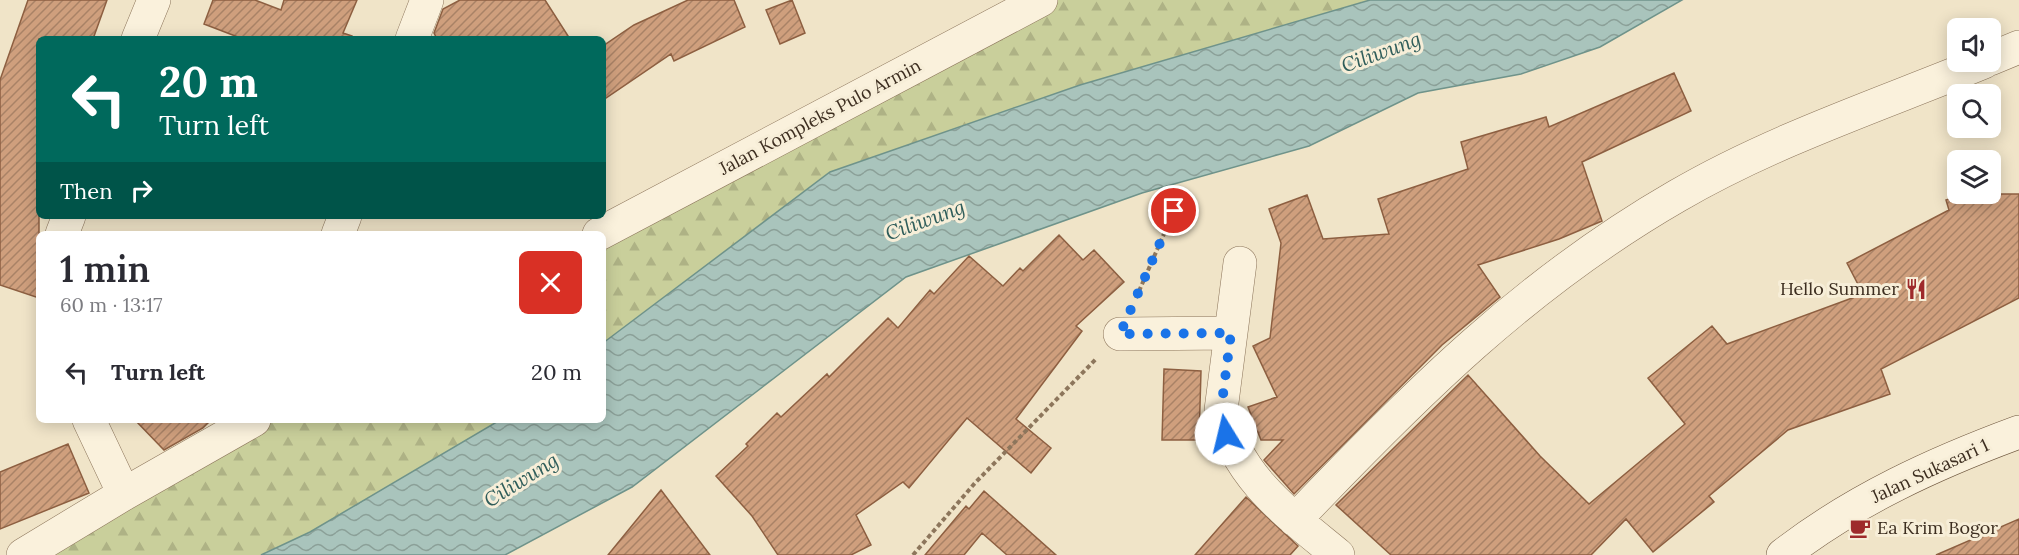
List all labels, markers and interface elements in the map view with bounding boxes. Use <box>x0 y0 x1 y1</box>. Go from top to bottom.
map controls <box>1947 18 2001 204</box>
button: sound <box>1947 18 2001 72</box>
water label: Ciliwung <box>1338 26 1424 77</box>
street label: Jalan Kompleks Pulo Armin <box>714 53 925 180</box>
text: 20 m <box>159 55 258 109</box>
icon: left <box>60 60 138 138</box>
button: search <box>1947 84 2001 138</box>
text: Turn left <box>159 108 269 142</box>
button: layers <box>1947 150 2001 204</box>
icon: right <box>125 174 158 207</box>
text: Then <box>60 177 113 205</box>
pin <box>1148 185 1199 236</box>
water label: Ciliwung <box>882 194 968 245</box>
icon: arrive <box>1157 194 1190 227</box>
text: 1 min <box>60 246 150 292</box>
button: close <box>519 251 582 314</box>
place label: Hello Summer <box>1780 277 1899 300</box>
restaurant icon: Hello Summer <box>1904 277 1928 301</box>
text: 60 m · 13:17 <box>60 292 163 317</box>
icon: left <box>60 356 93 389</box>
text: Turn left <box>111 358 205 386</box>
text: 20 m <box>531 358 582 386</box>
position arrow <box>1194 402 1258 466</box>
street label: Jalan Sukasari 1 <box>1866 433 1992 508</box>
water label: Ciliwung <box>479 447 563 512</box>
cafe icon: Ea Krim Bogor <box>1848 516 1872 540</box>
place label: Ea Krim Bogor <box>1877 516 1998 539</box>

